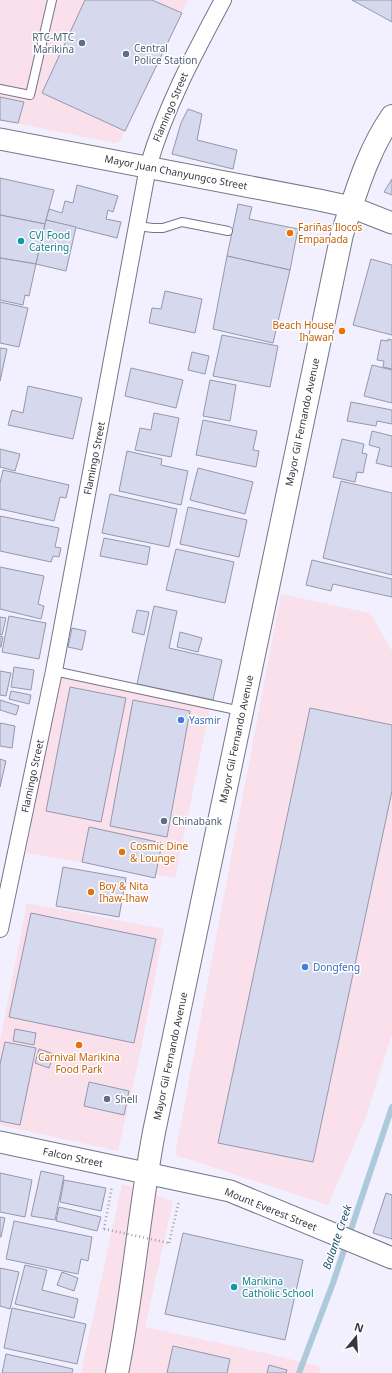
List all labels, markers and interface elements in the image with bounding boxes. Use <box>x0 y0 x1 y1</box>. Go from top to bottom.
place label: RTC-MTC Marikina <box>32 30 75 56</box>
marker: RTC-MTC Marikina <box>77 38 87 48</box>
place label: Central Police Station <box>134 41 197 67</box>
marker: Central Police Station <box>121 49 131 59</box>
street label: Flamingo Street <box>149 70 191 144</box>
street label: Mayor Juan Chanyungco Street <box>103 151 249 193</box>
place label: Fariñas Ilocos Empanada <box>298 220 363 246</box>
place label: CVJ Food Catering <box>29 228 70 254</box>
marker: Fariñas Ilocos Empanada <box>285 228 295 238</box>
marker: CVJ Food Catering <box>16 236 26 246</box>
place label: Beach House Ihawan <box>273 318 334 344</box>
marker: Beach House Ihawan <box>337 326 347 336</box>
street label: Mayor Gil Fernando Avenue <box>282 356 322 487</box>
street label: Flamingo Street <box>80 420 108 496</box>
street label: Mayor Gil Fernando Avenue <box>216 673 256 804</box>
place label: Yasmir <box>189 713 221 727</box>
marker: Yasmir <box>176 715 186 725</box>
street label: Flamingo Street <box>17 738 47 814</box>
place label: Chinabank <box>172 814 223 828</box>
marker: Chinabank <box>159 816 169 826</box>
place label: Cosmic Dine & Lounge <box>130 839 189 865</box>
marker: Cosmic Dine & Lounge <box>117 847 127 857</box>
place label: Boy & Nita Ihaw-Ihaw <box>99 879 148 905</box>
marker: Boy & Nita Ihaw-Ihaw <box>86 887 96 897</box>
place label: Dongfeng <box>313 960 360 974</box>
marker: Dongfeng <box>300 962 310 972</box>
street label: Mayor Gil Fernando Avenue <box>150 990 190 1121</box>
marker: Carnival Marikina Food Park <box>74 1040 84 1050</box>
place label: Carnival Marikina Food Park <box>38 1050 120 1076</box>
place label: Shell <box>115 1092 137 1106</box>
marker: Shell <box>102 1094 112 1104</box>
street label: Falcon Street <box>42 1144 105 1170</box>
street label: Mount Everest Street <box>223 1184 320 1234</box>
water label: Balante Creek <box>318 1202 355 1271</box>
place label: Marikina Catholic School <box>242 1274 313 1300</box>
marker: Marikina Catholic School <box>229 1282 239 1292</box>
north arrow <box>336 1317 376 1357</box>
text: N <box>353 1318 366 1336</box>

